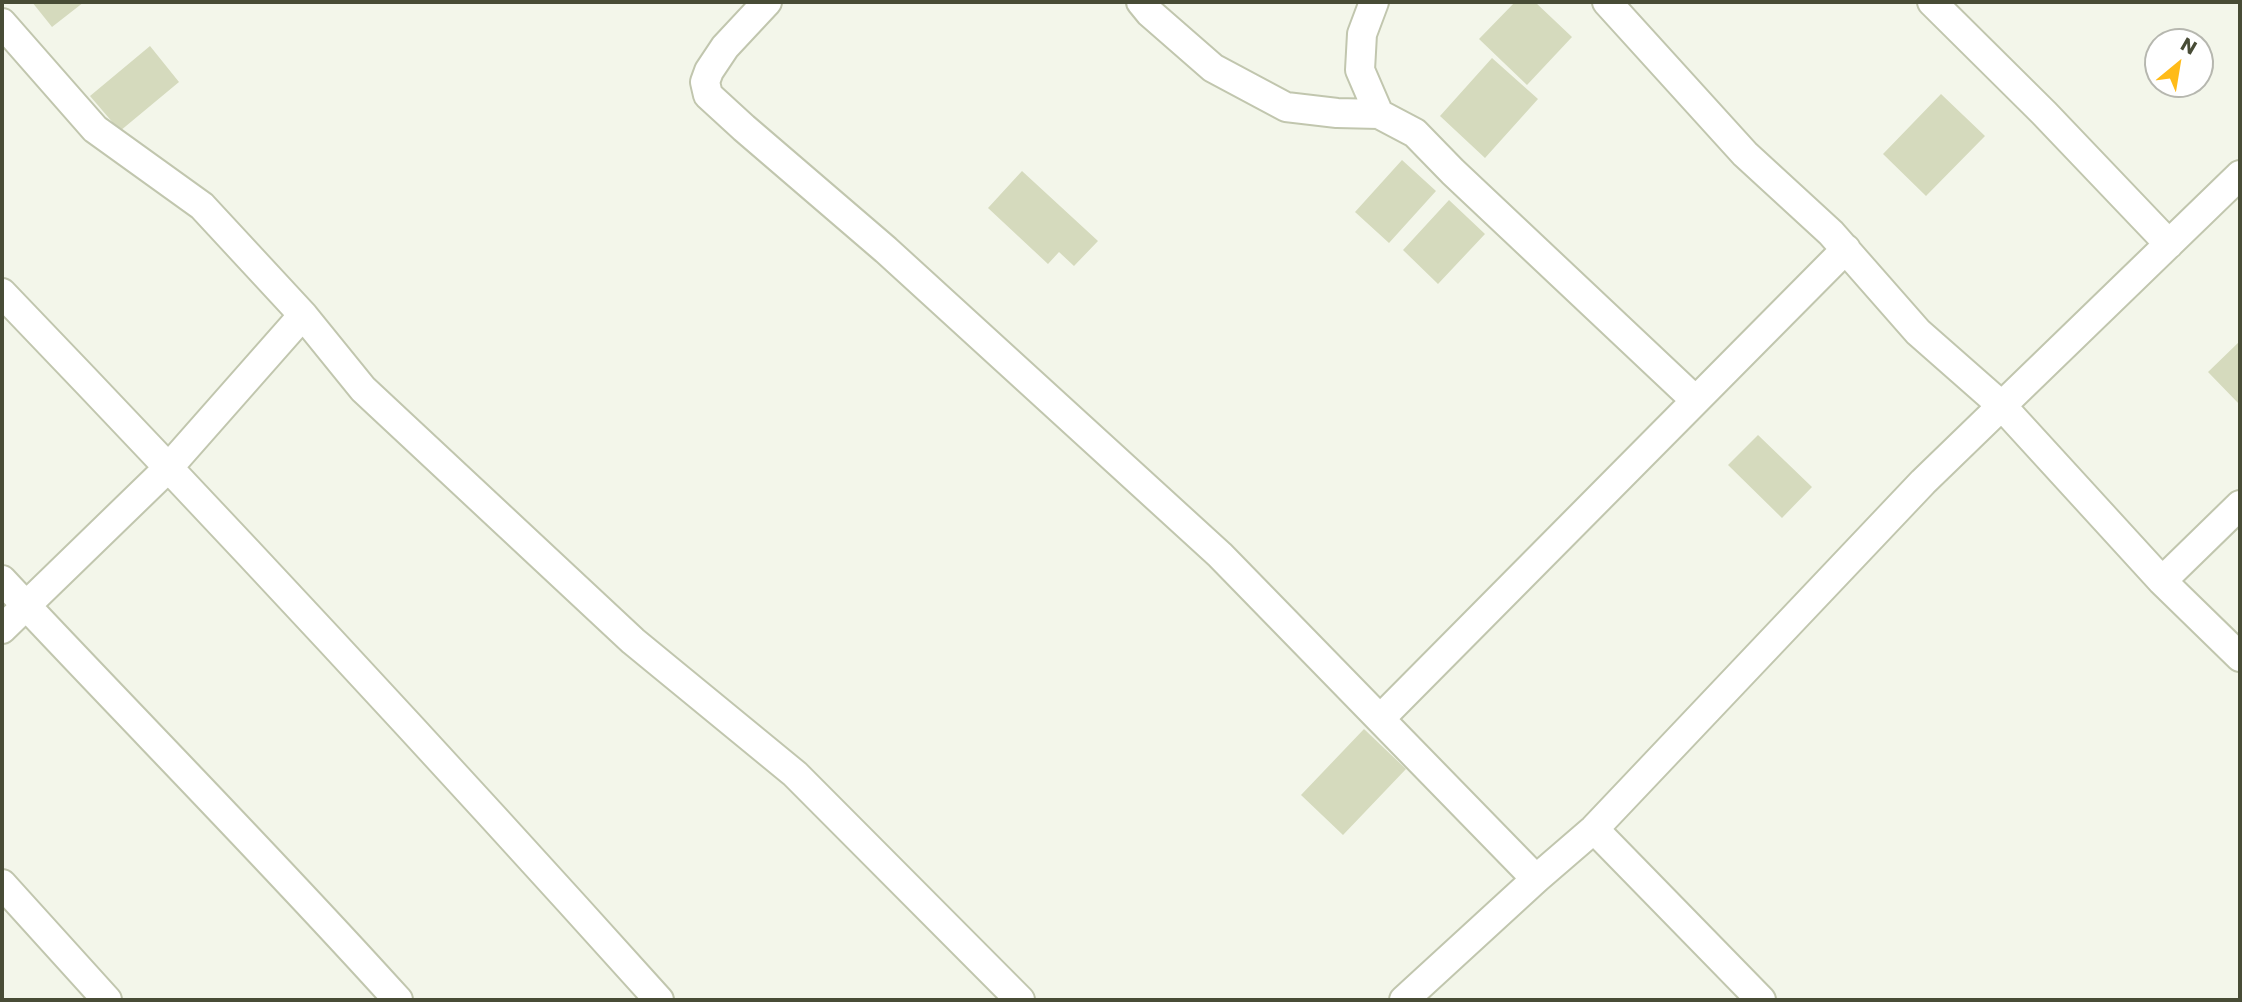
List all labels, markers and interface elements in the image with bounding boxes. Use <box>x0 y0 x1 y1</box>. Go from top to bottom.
north arrow <box>2144 28 2214 98</box>
text: N <box>2176 31 2202 61</box>

